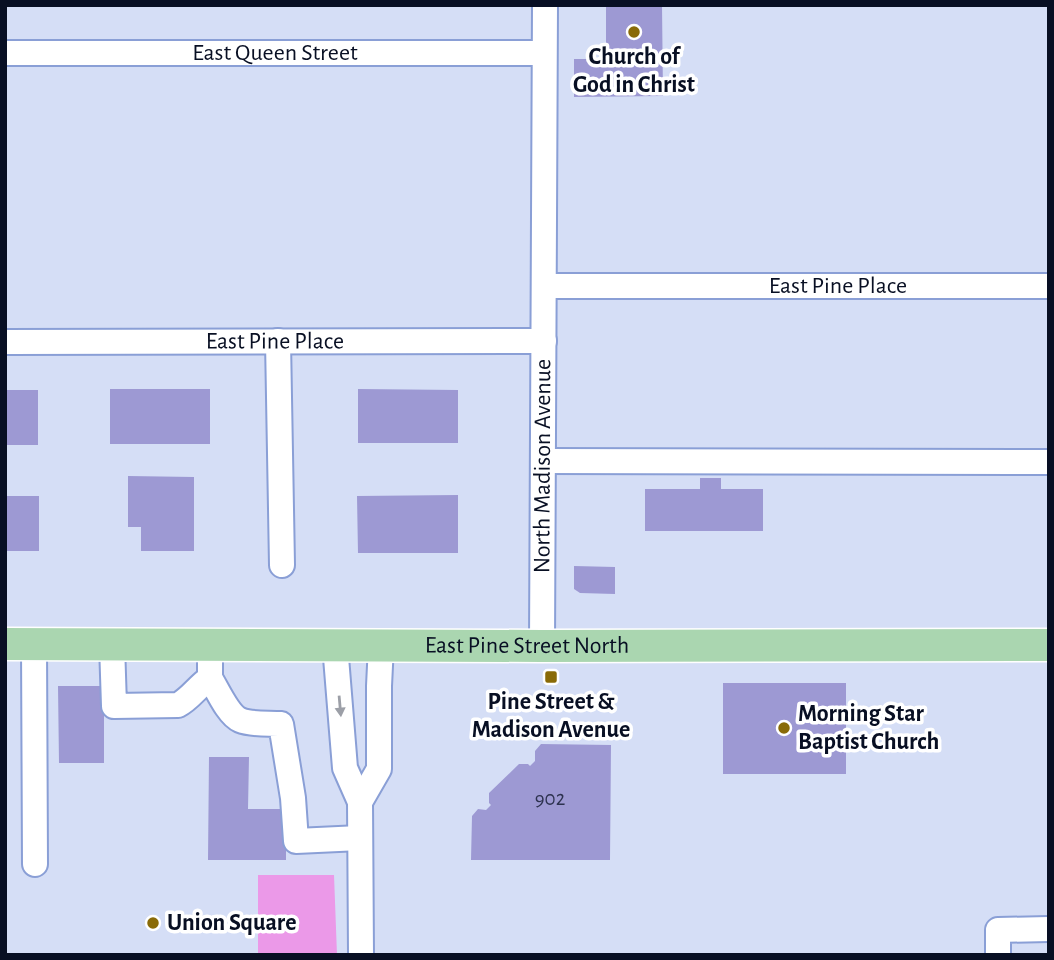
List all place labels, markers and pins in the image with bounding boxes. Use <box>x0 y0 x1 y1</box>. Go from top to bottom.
marker: Church of God in Christ <box>626 24 642 40</box>
place label: Church of God in Christ <box>573 45 695 97</box>
marker: Pine Street & Madison Avenue <box>543 669 559 685</box>
place label: Pine Street & Madison Avenue <box>472 690 630 742</box>
place label: Morning Star Baptist Church <box>798 702 939 754</box>
marker: Morning Star Baptist Church <box>776 720 792 736</box>
place label: Union Square <box>167 911 297 935</box>
marker: Union Square <box>145 915 161 931</box>

